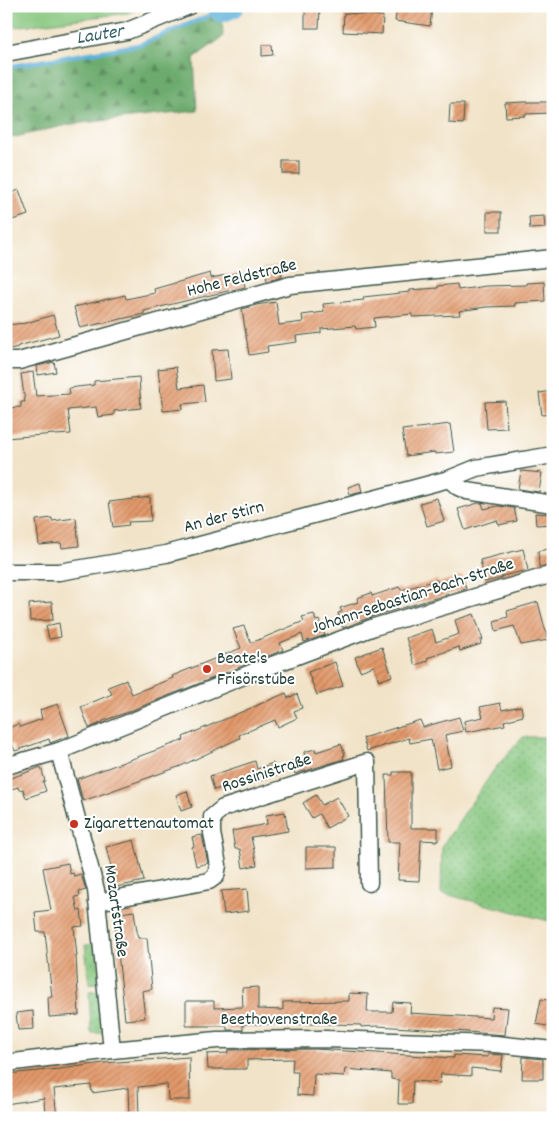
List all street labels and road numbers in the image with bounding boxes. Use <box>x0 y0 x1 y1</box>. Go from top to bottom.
street label: Hohe Feldstraße <box>185 253 299 305</box>
street label: An der Stirn <box>181 495 267 541</box>
street label: Johann-Sebastian-Bach-Straße <box>309 552 517 642</box>
street label: Rossinistraße <box>219 748 315 800</box>
street label: Mozartstraße <box>96 863 134 959</box>
street label: Beethovenstraße <box>221 1008 337 1033</box>

